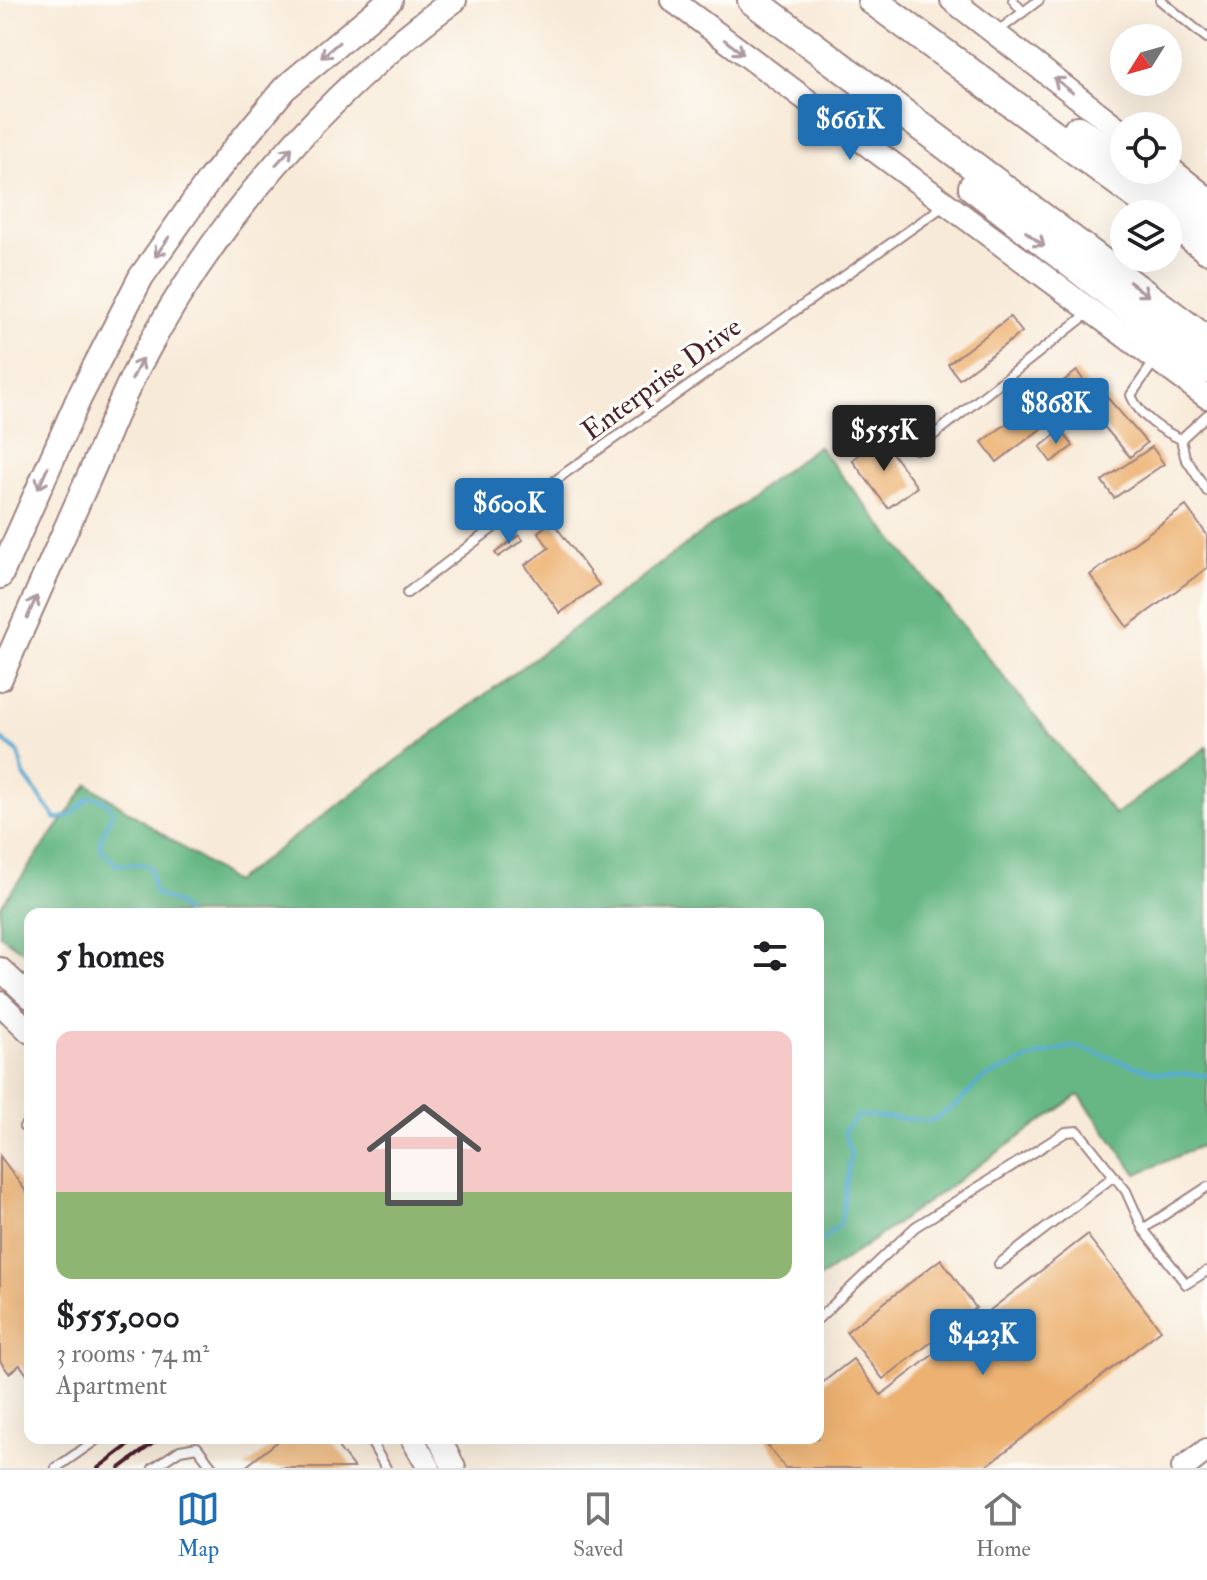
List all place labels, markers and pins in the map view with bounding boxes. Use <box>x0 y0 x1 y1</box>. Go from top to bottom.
pin: $661K <box>794 94 906 162</box>
pin: $868K <box>1000 378 1112 446</box>
pin: $555K <box>828 405 940 473</box>
pin: $600K <box>453 478 565 546</box>
pin: $423K <box>927 1309 1039 1377</box>

